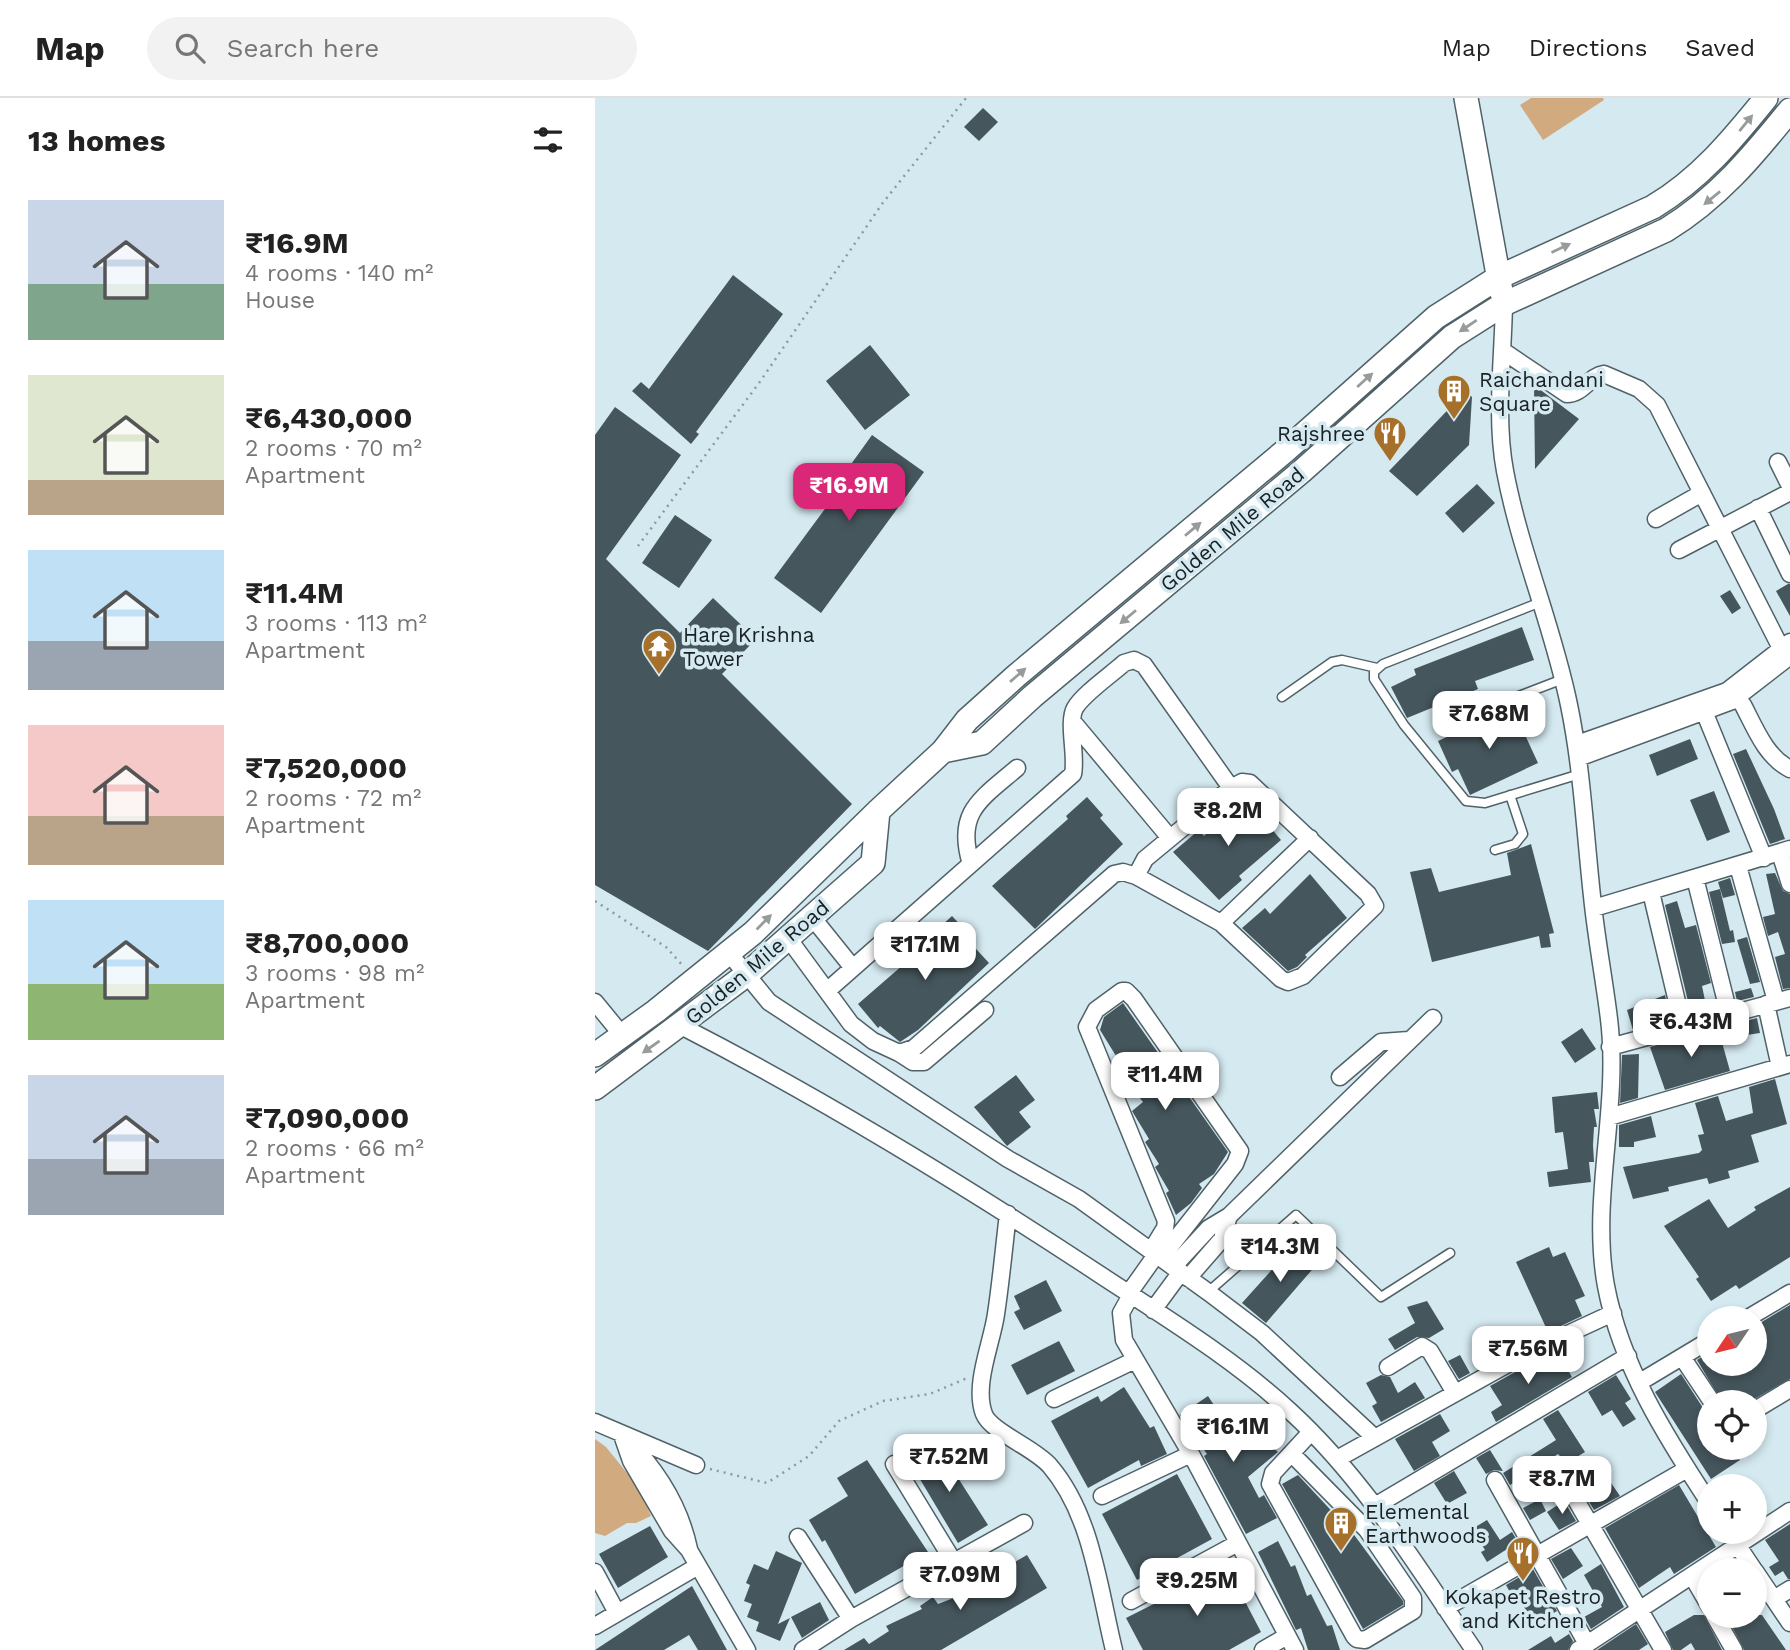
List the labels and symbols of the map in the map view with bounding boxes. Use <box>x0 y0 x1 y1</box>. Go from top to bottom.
one-way arrow <box>1739 114 1754 132</box>
one-way arrow <box>1703 190 1721 204</box>
one-way arrow <box>1551 242 1571 254</box>
one-way arrow <box>1459 319 1478 332</box>
place label: Raichandani Square <box>1479 367 1604 416</box>
building icon: Raichandani Square <box>1435 372 1473 421</box>
one-way arrow <box>1356 373 1373 388</box>
restaurant icon: Rajshree <box>1371 414 1409 463</box>
place label: Rajshree <box>1277 421 1365 446</box>
street label: Golden Mile Road <box>1155 462 1309 596</box>
pin: ₹16.9M <box>792 464 906 523</box>
one-way arrow <box>1184 522 1201 537</box>
one-way arrow <box>1119 609 1137 625</box>
place label: Hare Krishna Tower <box>683 622 815 671</box>
temple icon: Hare Krishna Tower <box>640 627 678 676</box>
one-way arrow <box>1009 667 1027 683</box>
pin: ₹7.68M <box>1432 692 1546 751</box>
pin: ₹8.2M <box>1179 788 1277 848</box>
street label: Golden Mile Road <box>680 895 834 1029</box>
one-way arrow <box>755 914 772 930</box>
pin: ₹17.1M <box>868 922 982 982</box>
pin: ₹6.43M <box>1634 1000 1748 1059</box>
one-way arrow <box>642 1040 660 1054</box>
pin: ₹11.4M <box>1108 1052 1222 1112</box>
pin: ₹14.3M <box>1223 1224 1337 1284</box>
north arrow <box>1697 1306 1767 1376</box>
pin: ₹7.56M <box>1471 1326 1585 1386</box>
pin: ₹16.1M <box>1176 1404 1290 1464</box>
pin: ₹7.52M <box>892 1434 1006 1494</box>
pin: ₹8.7M <box>1513 1456 1611 1516</box>
place label: Elemental Earthwoods <box>1365 1499 1487 1548</box>
building icon: Elemental Earthwoods <box>1322 1504 1360 1553</box>
restaurant icon: Kokapet Restro and Kitchen <box>1504 1534 1542 1583</box>
pin: ₹7.09M <box>903 1552 1017 1612</box>
pin: ₹9.25M <box>1140 1558 1254 1618</box>
place label: Kokapet Restro and Kitchen <box>1445 1584 1601 1633</box>

